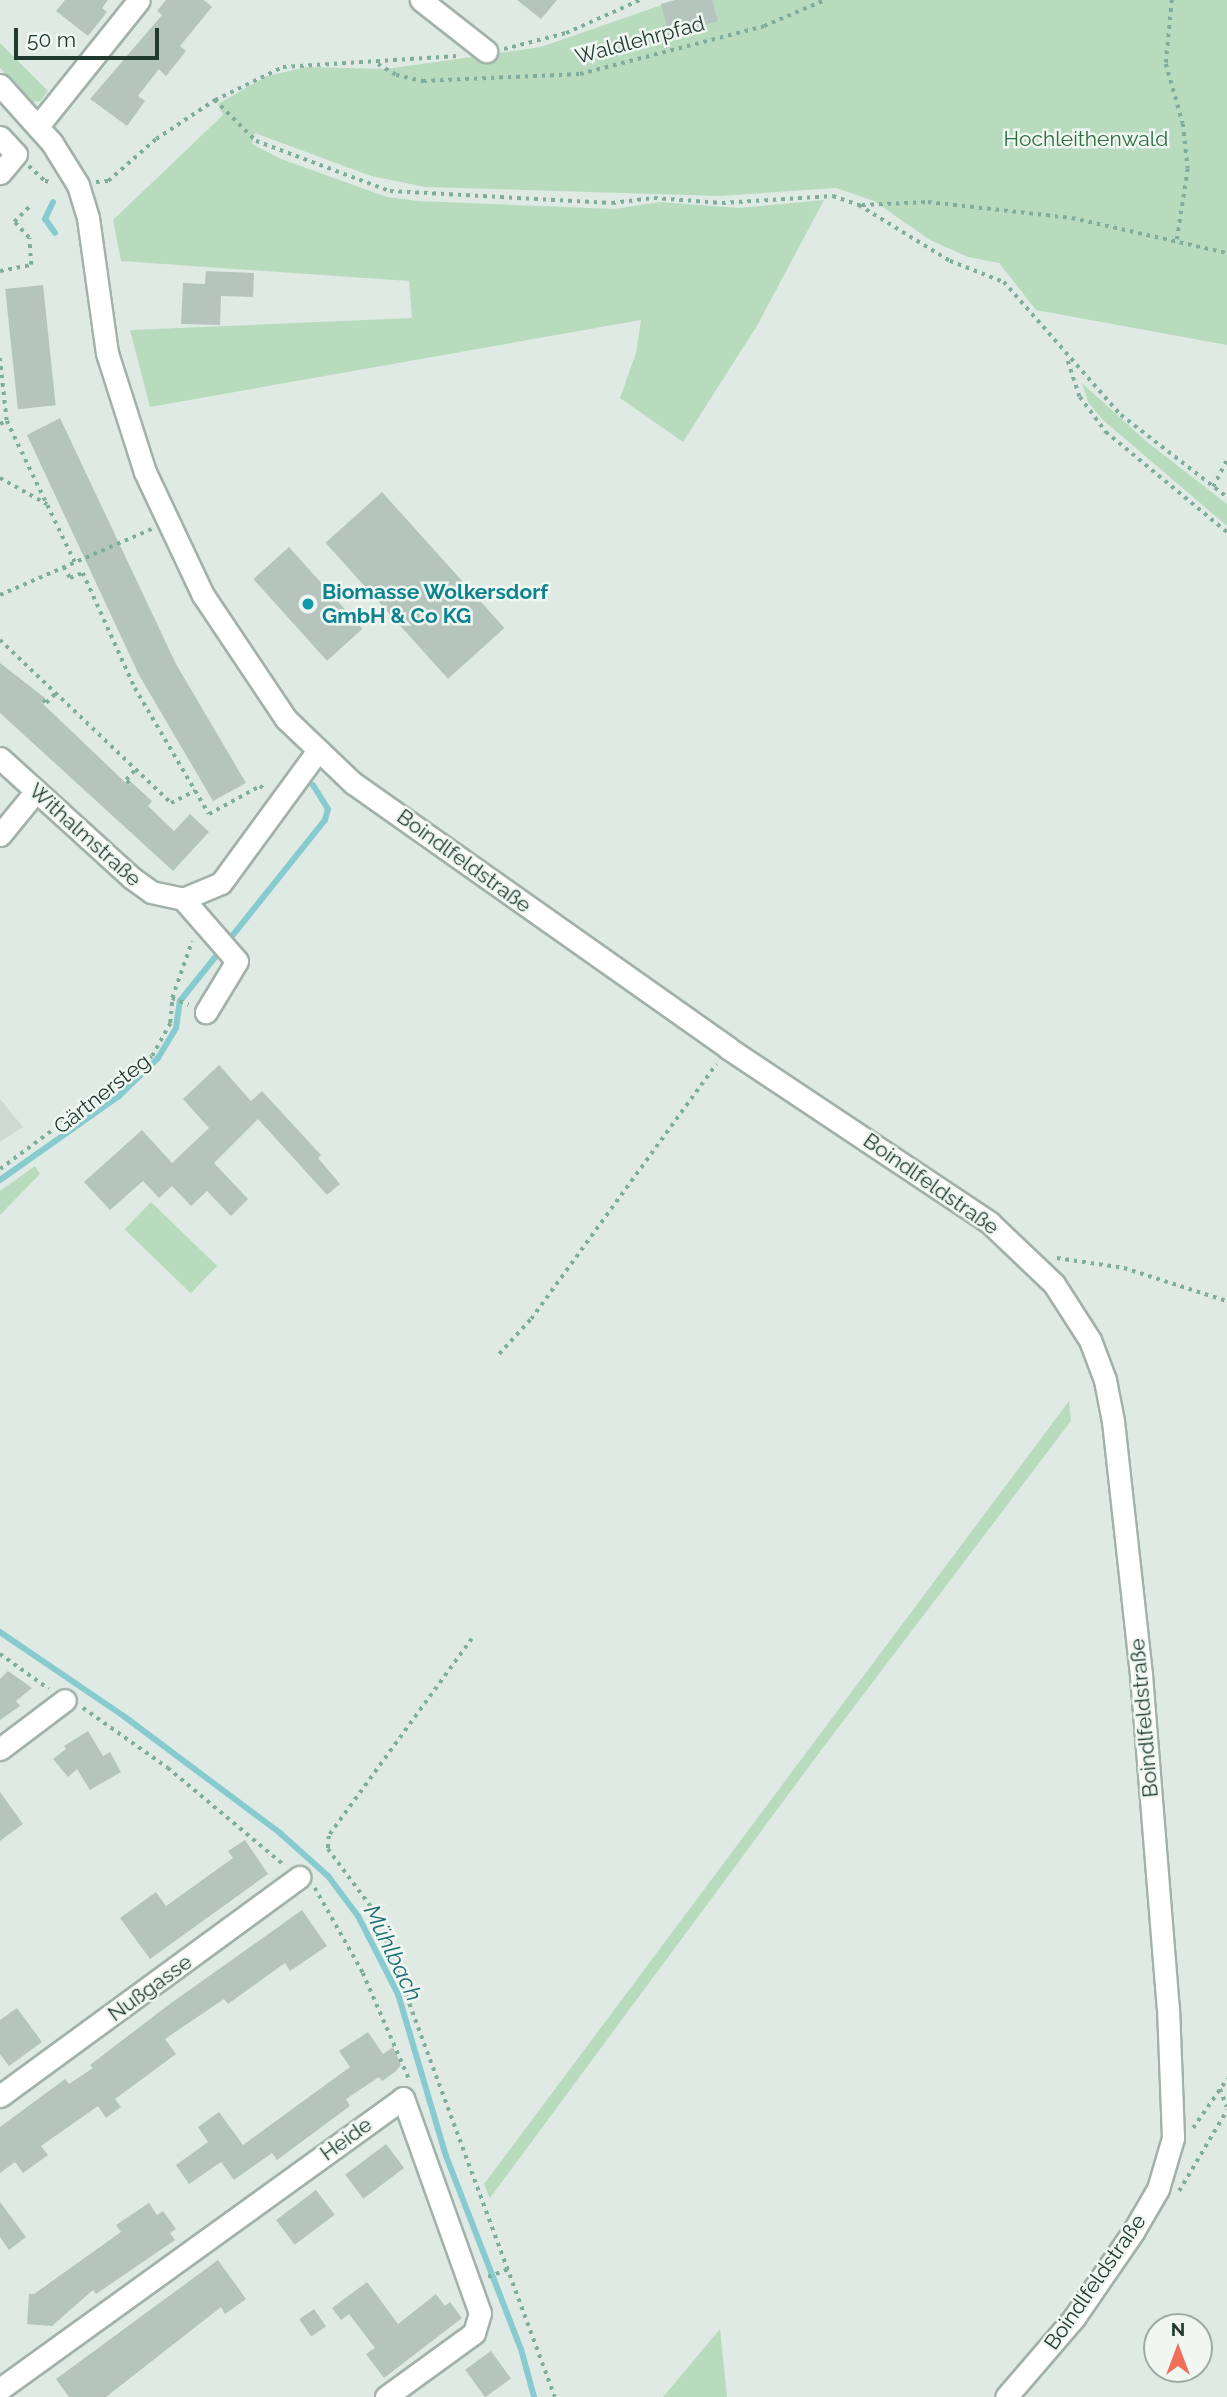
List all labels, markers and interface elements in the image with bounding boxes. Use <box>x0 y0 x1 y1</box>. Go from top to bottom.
street label: Waldlehrpfad <box>573 11 707 69</box>
scale bar <box>18 14 163 58</box>
text: 50 m <box>27 27 76 52</box>
park label: Hochleithenwald <box>1004 126 1168 152</box>
place label: Biomasse Wolkersdorf GmbH & Co KG <box>322 579 549 629</box>
marker: Biomasse Wolkersdorf GmbH & Co KG <box>300 596 316 612</box>
street label: Withalmstraße <box>24 778 146 892</box>
street label: Boindlfeldstraße <box>392 804 536 918</box>
street label: Gärtnersteg <box>49 1049 155 1139</box>
street label: Boindlfeldstraße <box>858 1128 1004 1240</box>
street label: Boindlfeldstraße <box>1124 1637 1164 1799</box>
water label: Mühlbach <box>358 1900 428 2006</box>
street label: Nußgasse <box>103 1949 197 2027</box>
street label: Heide <box>315 2112 377 2166</box>
street label: Boindlfeldstraße <box>1039 2209 1151 2355</box>
north arrow <box>1143 2313 1213 2383</box>
text: N <box>1171 2318 1185 2340</box>

